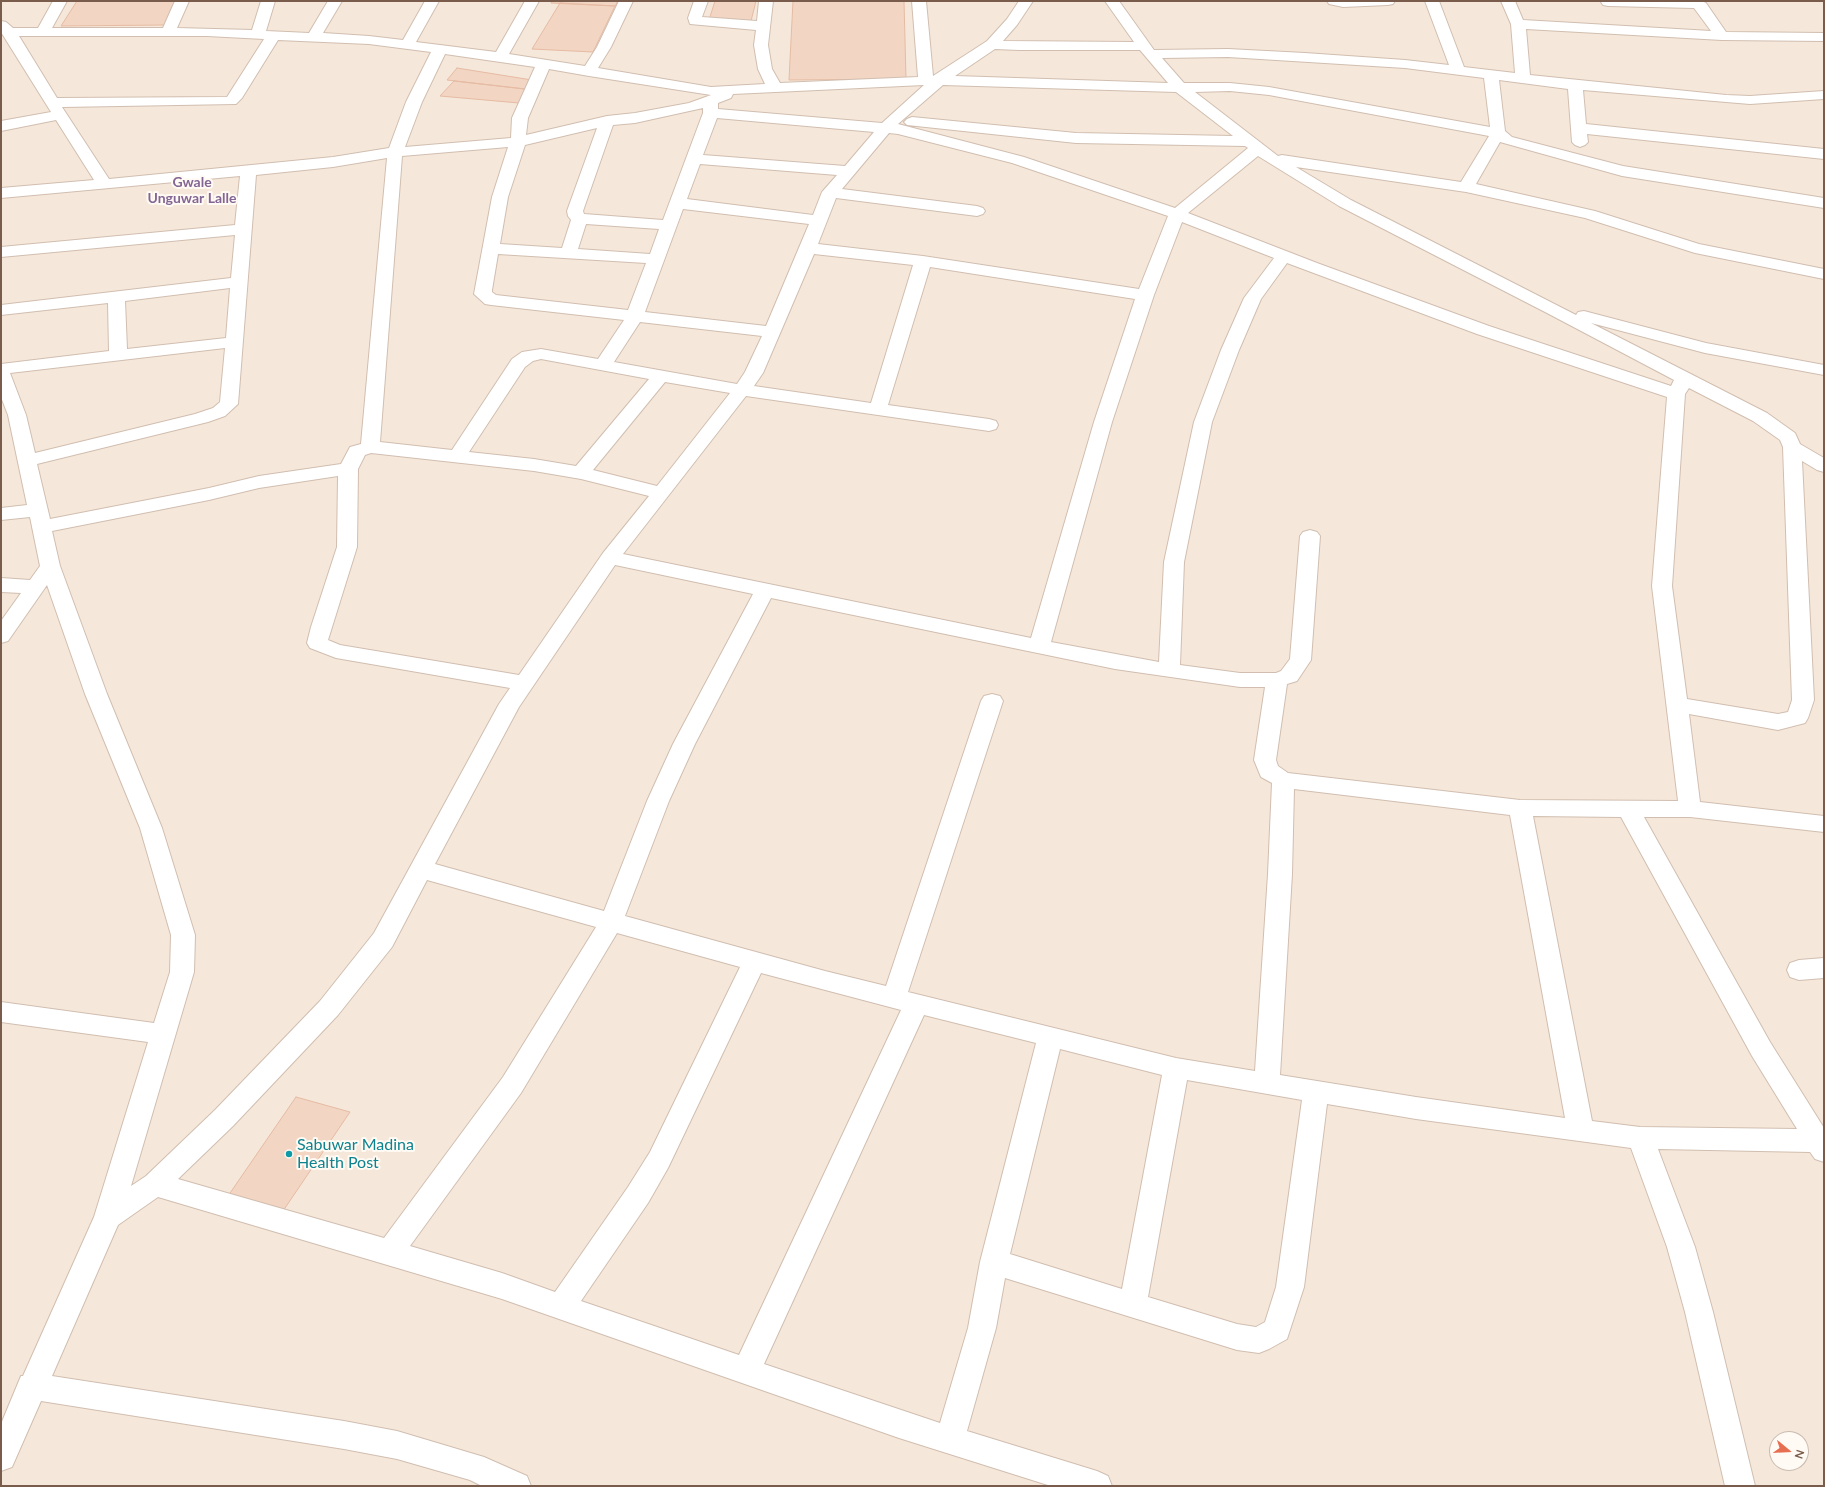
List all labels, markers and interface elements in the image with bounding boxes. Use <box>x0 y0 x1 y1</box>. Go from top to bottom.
district label: Gwale Unguwar Lalle <box>147 174 237 206</box>
place label: Sabuwar Madina Health Post <box>297 1135 414 1173</box>
marker: Sabuwar Madina Health Post <box>284 1149 294 1159</box>
north arrow <box>1769 1431 1809 1471</box>
text: N <box>1792 1449 1807 1461</box>

